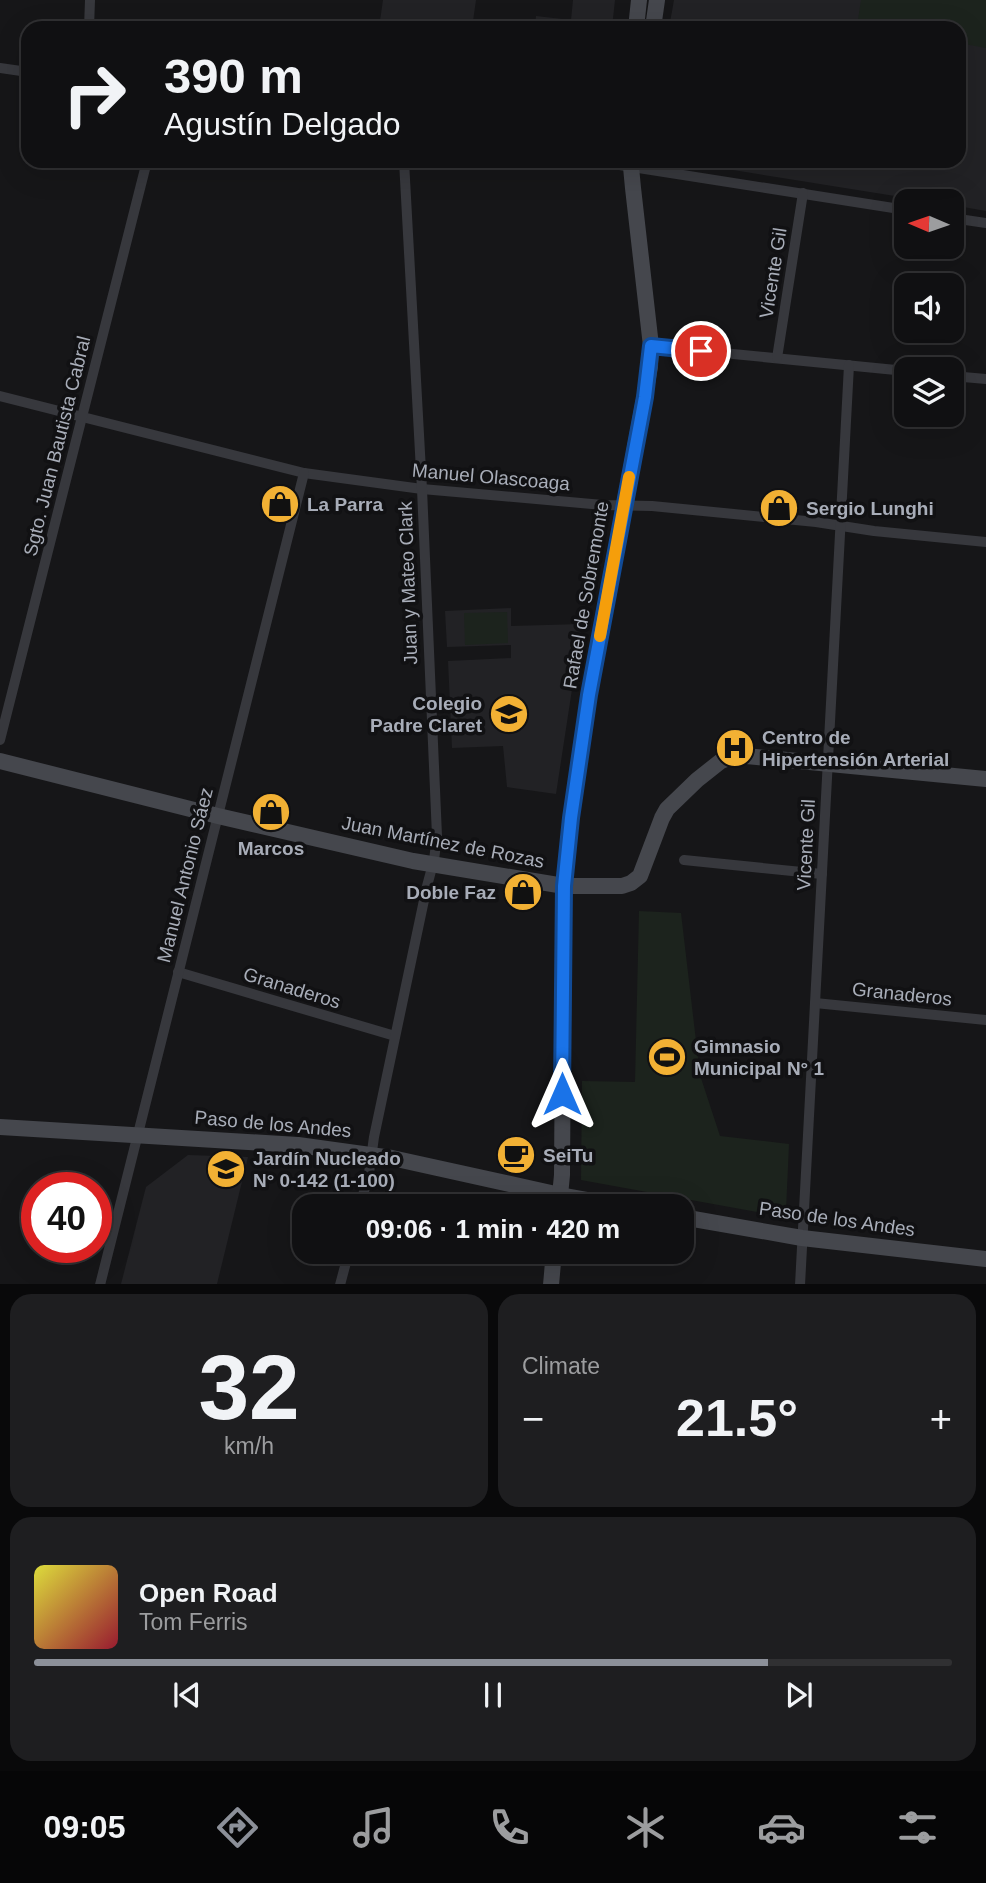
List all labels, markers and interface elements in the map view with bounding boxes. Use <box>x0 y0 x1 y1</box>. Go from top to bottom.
icon: right <box>49 49 140 140</box>
text: 390 m <box>164 49 303 103</box>
text: Agustín Delgado <box>164 106 401 142</box>
north arrow <box>894 189 964 259</box>
map controls <box>894 189 964 427</box>
street label: Vicente Gil <box>755 226 791 320</box>
button: sound <box>894 273 964 343</box>
pin <box>671 321 731 381</box>
icon: arrive <box>682 332 720 370</box>
street label: Sgto. Juan Bautista Cabral <box>19 334 95 558</box>
button: layers <box>894 357 964 427</box>
street label: Manuel Olascoaga <box>411 460 571 494</box>
shop icon: La Parra <box>259 483 301 525</box>
shop icon: Sergio Lunghi <box>758 487 800 529</box>
place label: La Parra <box>307 494 383 515</box>
place label: Sergio Lunghi <box>806 498 934 519</box>
street label: Juan y Mateo Clark <box>395 500 421 665</box>
street label: Rafael de Sobremonte <box>559 500 613 690</box>
place label: Colegio Padre Claret <box>370 693 483 736</box>
school or university icon: Colegio Padre Claret <box>488 693 530 735</box>
hospital icon: Centro de Hipertensión Arterial <box>714 727 756 769</box>
place label: Centro de Hipertensión Arterial <box>762 727 949 770</box>
street label: Manuel Antonio Sáez <box>153 785 217 965</box>
shop icon: Marcos <box>250 791 292 833</box>
street label: Vicente Gil <box>793 799 819 891</box>
street label: Juan Martínez de Rozas <box>340 812 546 872</box>
place label: Marcos <box>238 838 304 859</box>
shop icon: Doble Faz <box>502 871 544 913</box>
place label: Doble Faz <box>406 882 496 903</box>
street label: Granaderos <box>241 963 343 1013</box>
street label: Granaderos <box>851 978 953 1010</box>
sports icon: Gimnasio Municipal N° 1 <box>646 1036 688 1078</box>
place label: Gimnasio Municipal N° 1 <box>694 1036 824 1079</box>
position arrow <box>525 1057 599 1131</box>
street label: Paso de los Andes <box>194 1107 352 1141</box>
cafe icon: SeiTu <box>495 1134 537 1176</box>
place label: SeiTu <box>543 1145 593 1166</box>
school or university icon: Jardín Nucleado N° 0-142 (1-100) <box>205 1148 247 1190</box>
place label: Jardín Nucleado N° 0-142 (1-100) <box>253 1148 401 1191</box>
speed limit sign: 40 <box>21 1172 112 1263</box>
street label: Paso de los Andes <box>758 1198 916 1240</box>
text: 09:06 · 1 min · 420 m <box>366 1214 620 1244</box>
text: 32 <box>198 1337 300 1438</box>
text: Climate <box>522 1353 600 1379</box>
text: 21.5° <box>676 1389 798 1447</box>
text: − <box>522 1398 544 1440</box>
text: + <box>930 1398 952 1440</box>
text: km/h <box>224 1433 274 1459</box>
text: Open Road <box>139 1578 278 1608</box>
text: Tom Ferris <box>139 1609 248 1635</box>
icon: previous <box>168 1676 206 1714</box>
icon: pause <box>474 1676 512 1714</box>
icon: next <box>780 1676 818 1714</box>
icon: directions <box>213 1803 262 1852</box>
icon: music <box>349 1803 398 1852</box>
icon: phone <box>485 1803 534 1852</box>
icon: climate <box>621 1803 670 1852</box>
icon: car <box>757 1803 806 1852</box>
icon: filters <box>893 1803 942 1852</box>
text: 09:05 <box>44 1809 125 1845</box>

